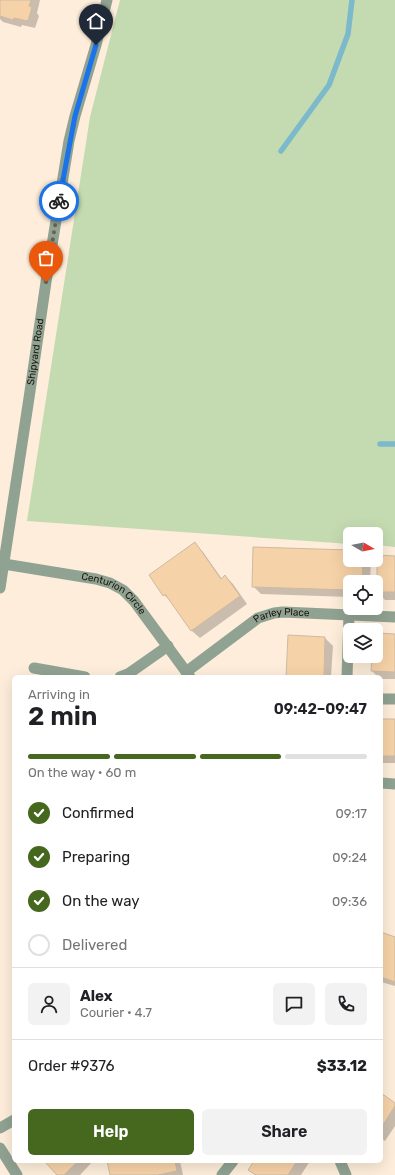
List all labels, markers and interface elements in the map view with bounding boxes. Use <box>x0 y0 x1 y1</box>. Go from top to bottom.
pin <box>79 4 113 45</box>
icon: home <box>85 10 107 32</box>
courier <box>39 181 79 221</box>
icon: bike <box>48 190 70 212</box>
pin <box>29 241 63 282</box>
icon: bag <box>35 247 57 269</box>
street label: Shipyard Road <box>25 318 47 386</box>
north arrow <box>343 527 383 567</box>
map controls <box>343 527 383 663</box>
street label: Centurion Circle <box>80 571 148 617</box>
button: locate <box>343 575 383 615</box>
street label: Parley Place <box>251 606 310 625</box>
button: layers <box>343 623 383 663</box>
text: Arriving in <box>28 687 90 702</box>
text: 09:42–09:47 <box>274 700 367 718</box>
text: 2 min <box>28 701 97 732</box>
text: On the way · 60 m <box>28 765 136 780</box>
icon: check <box>28 802 50 824</box>
text: Confirmed <box>62 804 134 822</box>
text: 09:17 <box>335 806 367 821</box>
icon: check <box>28 846 50 868</box>
text: Preparing <box>62 848 130 866</box>
text: 09:24 <box>332 850 367 865</box>
icon: check <box>28 890 50 912</box>
text: On the way <box>62 892 140 910</box>
text: 09:36 <box>332 894 367 909</box>
text: Delivered <box>62 936 127 954</box>
button: person <box>28 983 70 1025</box>
button: chat <box>273 983 315 1025</box>
button: phone <box>325 983 367 1025</box>
text: Alex <box>80 987 113 1005</box>
text: Courier · 4.7 <box>80 1005 152 1020</box>
text: Order #9376 <box>28 1057 114 1075</box>
text: $33.12 <box>317 1057 367 1075</box>
button: Help <box>28 1109 194 1155</box>
button: Share <box>202 1109 367 1155</box>

